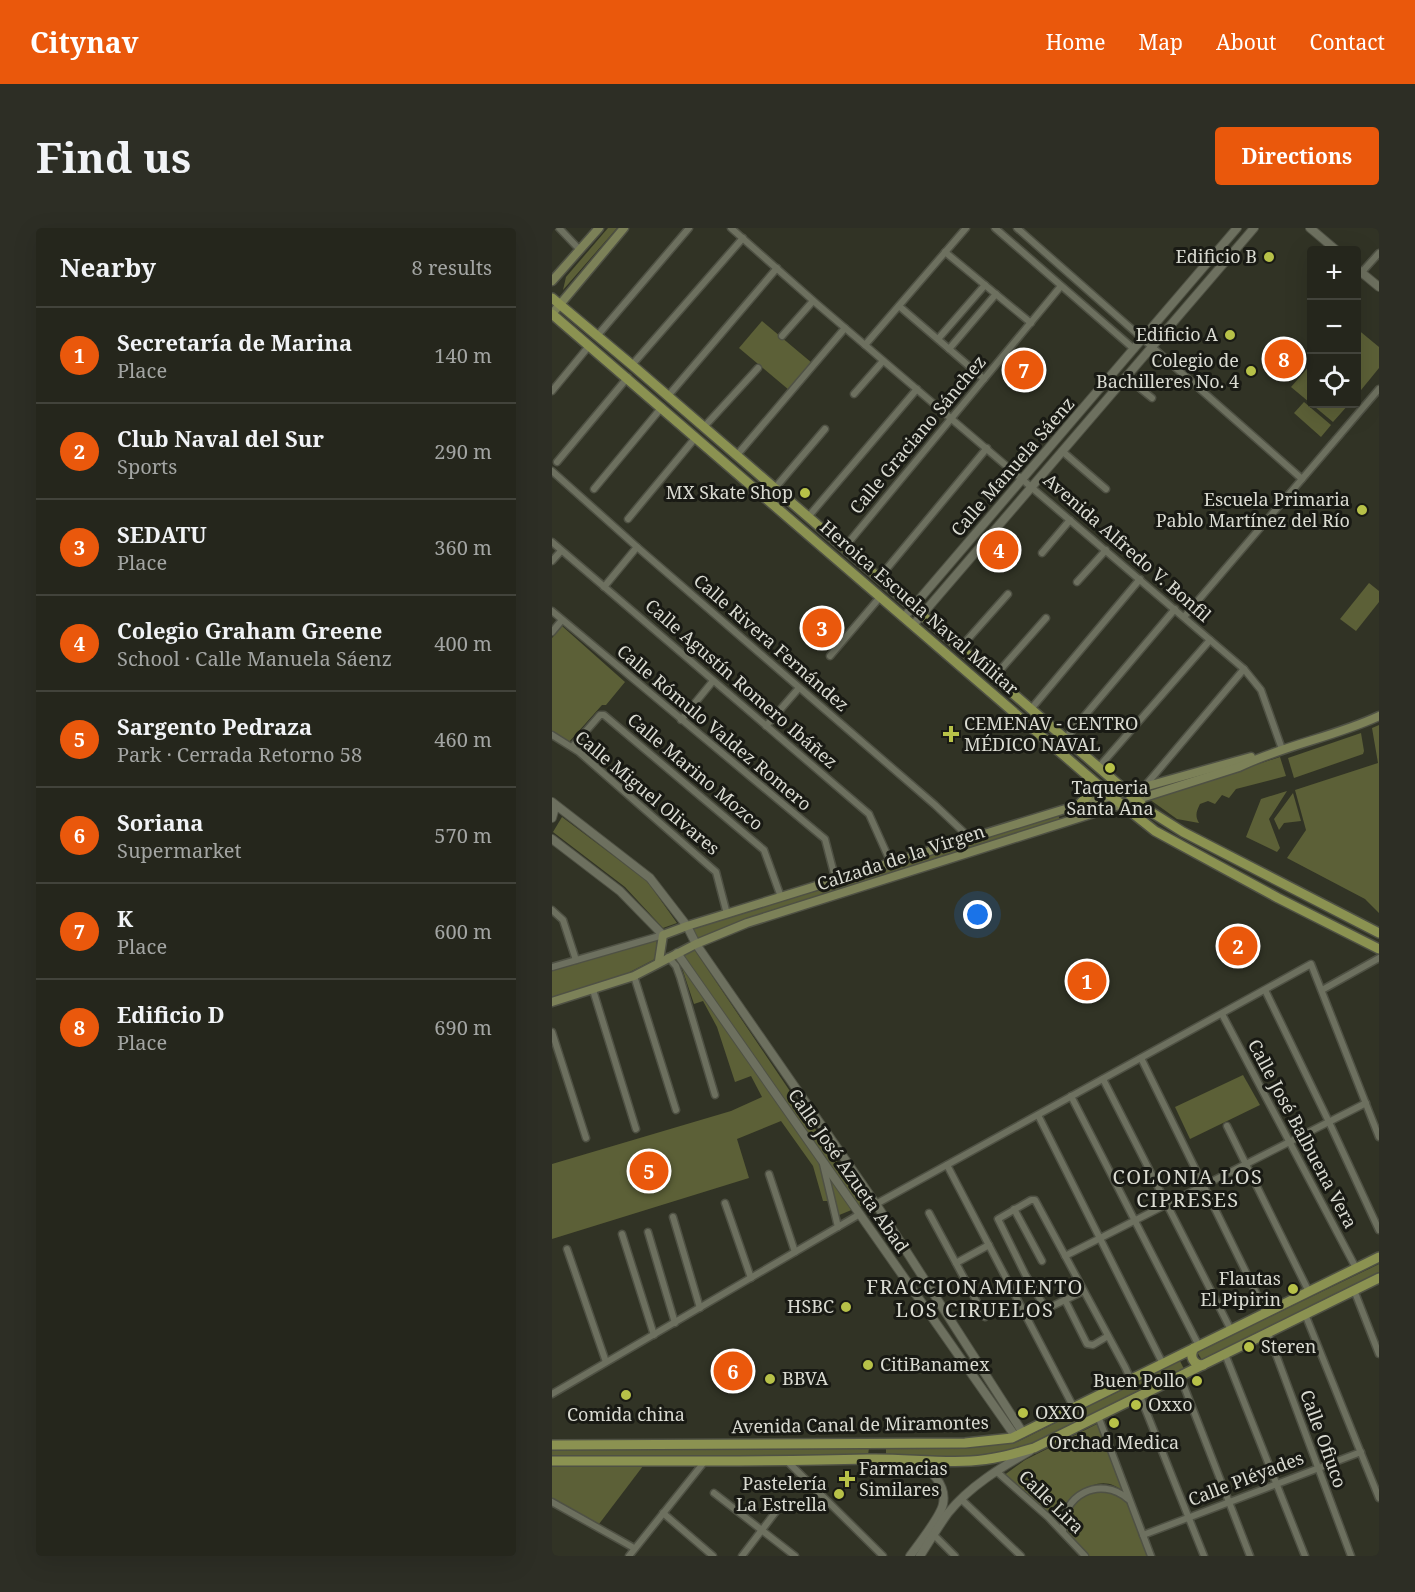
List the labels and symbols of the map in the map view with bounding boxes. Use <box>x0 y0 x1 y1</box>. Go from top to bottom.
place label: Edificio B <box>1176 244 1257 268</box>
marker: Edificio B <box>1262 250 1276 264</box>
place label: Edificio A <box>1136 322 1218 346</box>
marker: Edificio A <box>1223 328 1237 342</box>
pin: 8 <box>1264 336 1304 382</box>
pin: 7 <box>1004 348 1044 392</box>
place label: Colegio de Bachilleres No. 4 <box>1096 348 1239 393</box>
street label: Calle Graciano Sánchez <box>844 350 991 519</box>
marker: Colegio de Bachilleres No. 4 <box>1244 364 1258 378</box>
street label: Calle Manuela Sáenz <box>945 392 1079 541</box>
street label: Avenida Alfredo V. Bonfil <box>1039 468 1217 627</box>
place label: MX Skate Shop <box>666 480 793 504</box>
marker: MX Skate Shop <box>798 486 812 500</box>
place label: Escuela Primaria Pablo Martínez del Río <box>1156 487 1350 532</box>
marker: Escuela Primaria Pablo Martínez del Río <box>1355 503 1369 517</box>
street label: Heroica Escuela Naval Militar <box>815 514 1024 700</box>
pin: 4 <box>980 528 1018 572</box>
street label: Calle Rivera Fernández <box>689 568 854 716</box>
street label: Calle Agustín Romero Ibáñez <box>640 593 843 773</box>
pin: 3 <box>802 606 842 650</box>
street label: Calle Rómulo Valdez Romero <box>612 639 817 816</box>
street label: Calle Marino Mozco <box>623 707 769 835</box>
place label: CEMENAV - CENTRO MÉDICO NAVAL <box>964 711 1138 756</box>
street label: Calle Miguel Olivares <box>570 725 725 860</box>
marker: CEMENAV - CENTRO MÉDICO NAVAL <box>942 725 960 743</box>
marker: Taqueria Santa Ana <box>1103 761 1117 775</box>
place label: Taqueria Santa Ana <box>1066 775 1154 820</box>
street label: Calzada de la Virgen <box>814 818 988 896</box>
your location <box>963 900 992 929</box>
pin: 2 <box>1218 924 1258 968</box>
pin: 1 <box>1068 958 1106 1004</box>
street label: Calle José Balbuena Vera <box>1243 1035 1363 1232</box>
street label: Calle José Azueta Abad <box>783 1084 915 1257</box>
pin: 5 <box>630 1148 668 1194</box>
district label: COLONIA LOS CIPRESES <box>1113 1163 1264 1213</box>
place label: Flautas El Pipirin <box>1200 1266 1281 1311</box>
district label: FRACCIONAMIENTO LOS CIRUELOS <box>866 1273 1084 1323</box>
marker: Flautas El Pipirin <box>1286 1282 1300 1296</box>
place label: HSBC <box>787 1294 834 1318</box>
marker: HSBC <box>839 1300 853 1314</box>
place label: Steren <box>1261 1334 1317 1358</box>
marker: Steren <box>1242 1340 1256 1354</box>
pin: 6 <box>714 1348 753 1394</box>
place label: CitiBanamex <box>880 1352 990 1376</box>
marker: CitiBanamex <box>861 1358 875 1372</box>
place label: BBVA <box>782 1366 829 1390</box>
place label: Buen Pollo <box>1093 1368 1185 1392</box>
marker: BBVA <box>763 1372 777 1386</box>
marker: Buen Pollo <box>1190 1374 1204 1388</box>
street label: Calle Ofiuco <box>1295 1386 1353 1491</box>
marker: Comida china <box>619 1388 633 1402</box>
place label: Oxxo <box>1148 1392 1193 1416</box>
marker: Oxxo <box>1129 1398 1143 1412</box>
place label: OXXO <box>1035 1400 1085 1424</box>
place label: Comida china <box>567 1402 685 1426</box>
marker: OXXO <box>1016 1406 1030 1420</box>
street label: Avenida Canal de Miramontes <box>731 1410 989 1438</box>
marker: Orchad Medica <box>1107 1416 1121 1430</box>
place label: Orchad Medica <box>1049 1430 1179 1454</box>
street label: Calle Pléyades <box>1184 1445 1307 1511</box>
place label: Farmacias Similares <box>859 1456 948 1501</box>
street label: Calle Lira <box>1014 1464 1089 1538</box>
place label: Pastelería La Estrella <box>736 1471 827 1516</box>
marker: Farmacias Similares <box>840 1472 854 1486</box>
marker: Pastelería La Estrella <box>832 1487 846 1501</box>

